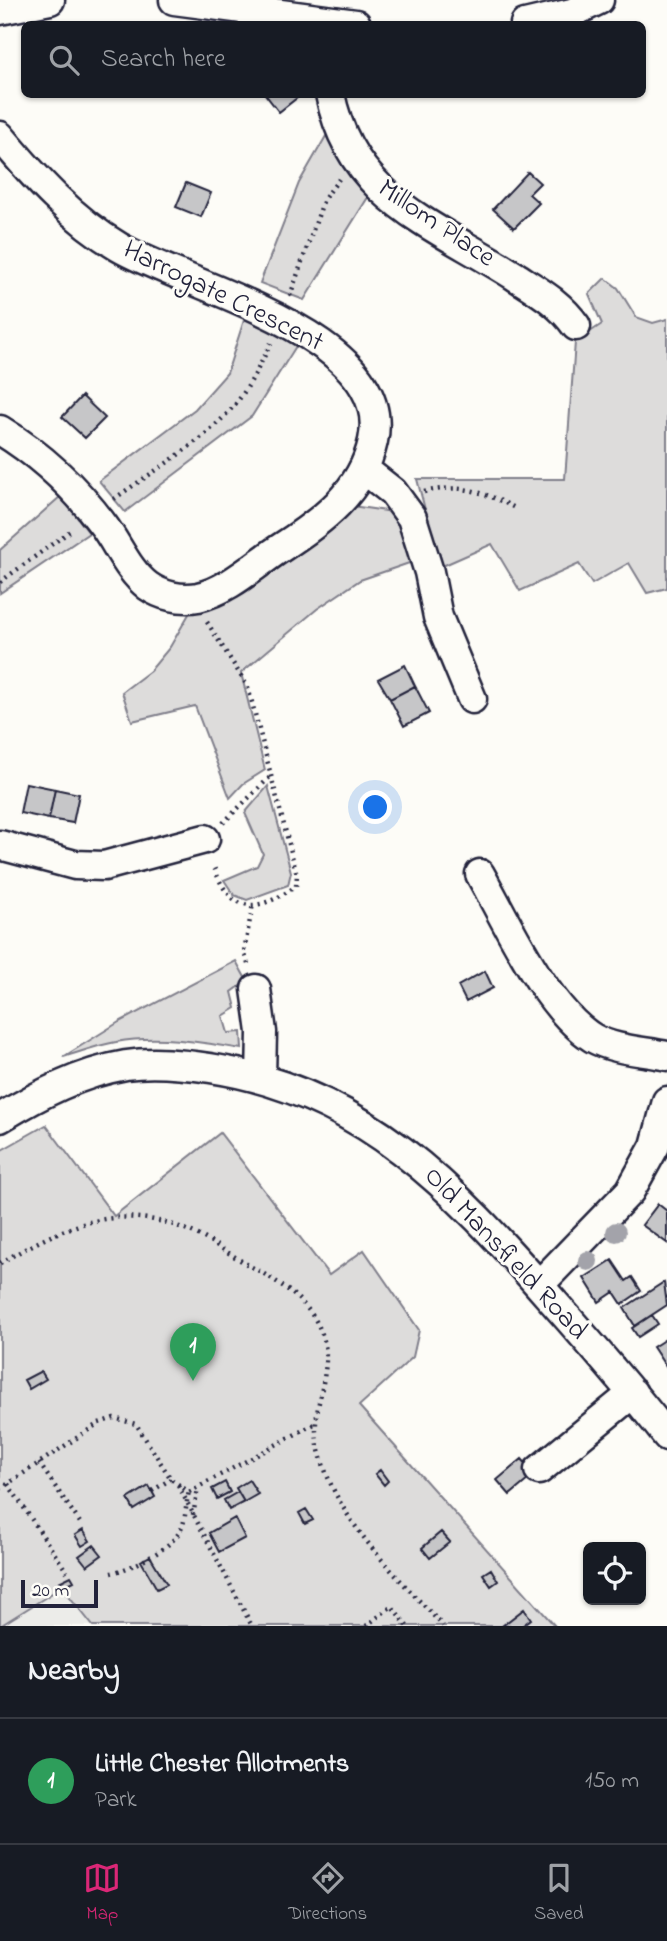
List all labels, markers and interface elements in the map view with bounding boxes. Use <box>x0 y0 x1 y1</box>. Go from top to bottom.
search box <box>21 21 646 98</box>
icon: search <box>45 41 83 79</box>
text: Search here <box>101 41 226 79</box>
street label: Millom Place <box>369 170 503 279</box>
street label: Harrogate Crescent <box>116 231 330 363</box>
your location <box>358 790 392 824</box>
street label: Old Mansfield Road <box>413 1158 597 1350</box>
pin: 1 <box>170 1323 216 1381</box>
map controls <box>583 1542 646 1605</box>
button: locate <box>583 1542 646 1605</box>
scale bar <box>21 1577 98 1609</box>
text: 20 m <box>32 1578 69 1605</box>
text: Nearby <box>28 1650 120 1694</box>
text: Little Chester Allotments <box>95 1746 349 1784</box>
text: 1 <box>47 1765 55 1798</box>
text: 150 m <box>585 1765 639 1798</box>
text: Park <box>95 1784 137 1817</box>
tab: Map <box>83 1859 121 1928</box>
tab: Directions <box>288 1859 367 1928</box>
tab: Saved <box>534 1859 584 1928</box>

